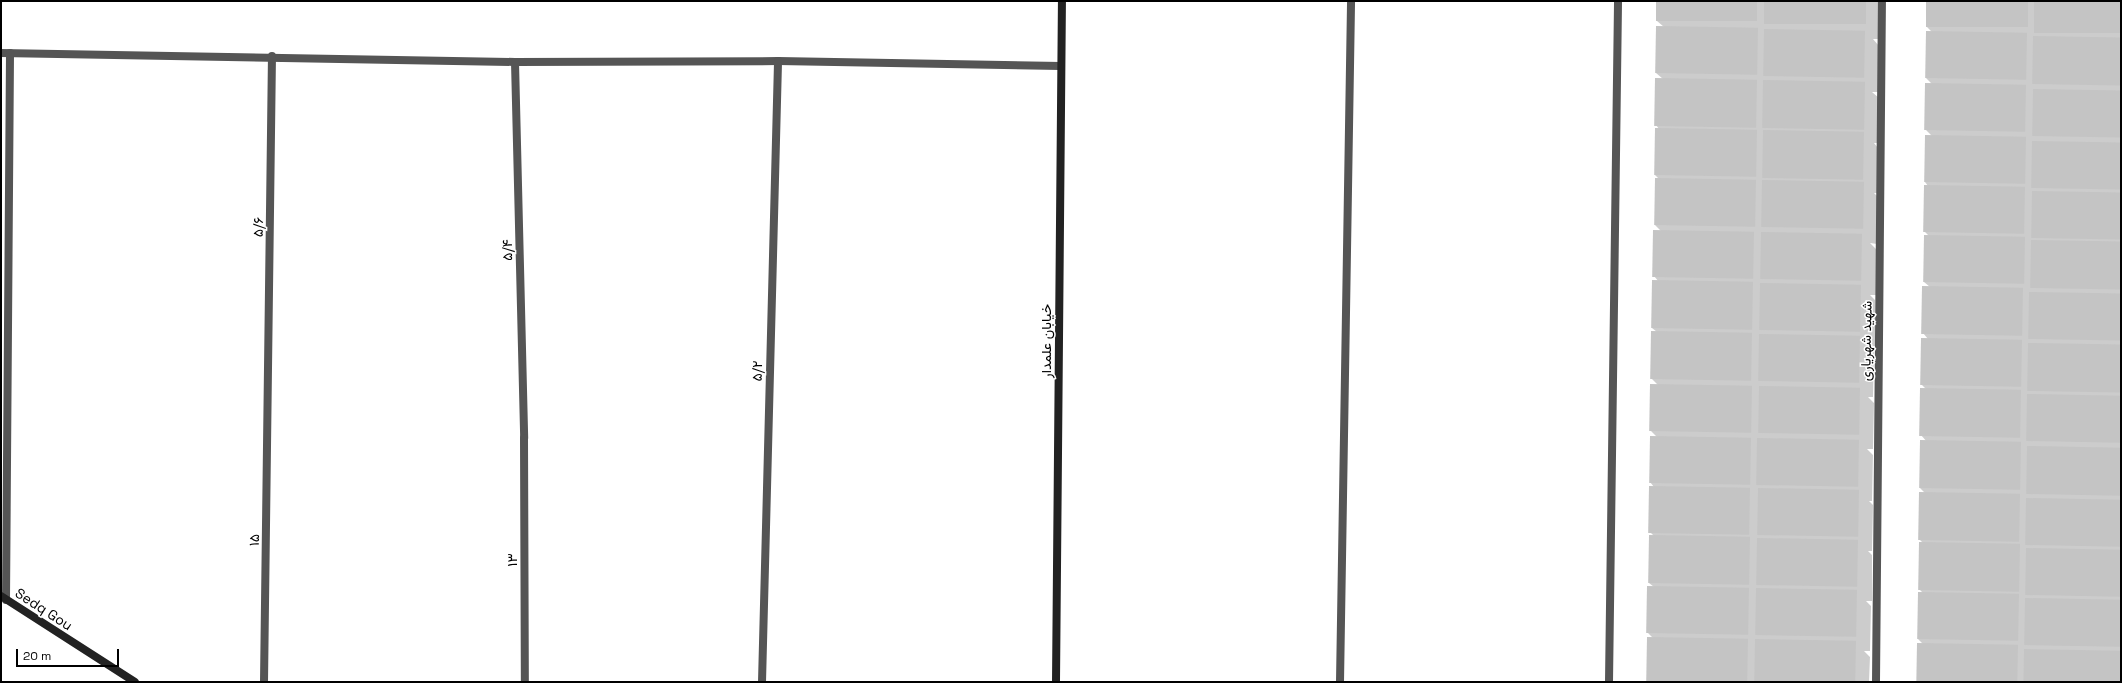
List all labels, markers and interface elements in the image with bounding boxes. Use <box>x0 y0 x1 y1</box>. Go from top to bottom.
street label: ۵/۶ <box>249 217 267 237</box>
street label: ۵/۴ <box>498 239 516 261</box>
street label: شهید شهریاری <box>1857 301 1875 381</box>
street label: خیابان علمدار <box>1038 304 1054 378</box>
street label: ۵/۲ <box>748 360 766 382</box>
street label: ۱۵ <box>245 534 263 546</box>
street label: ۱۳ <box>504 553 520 567</box>
street label: Sedq Gou <box>12 584 76 634</box>
scale bar <box>18 641 121 667</box>
text: 20 m <box>23 648 51 664</box>

